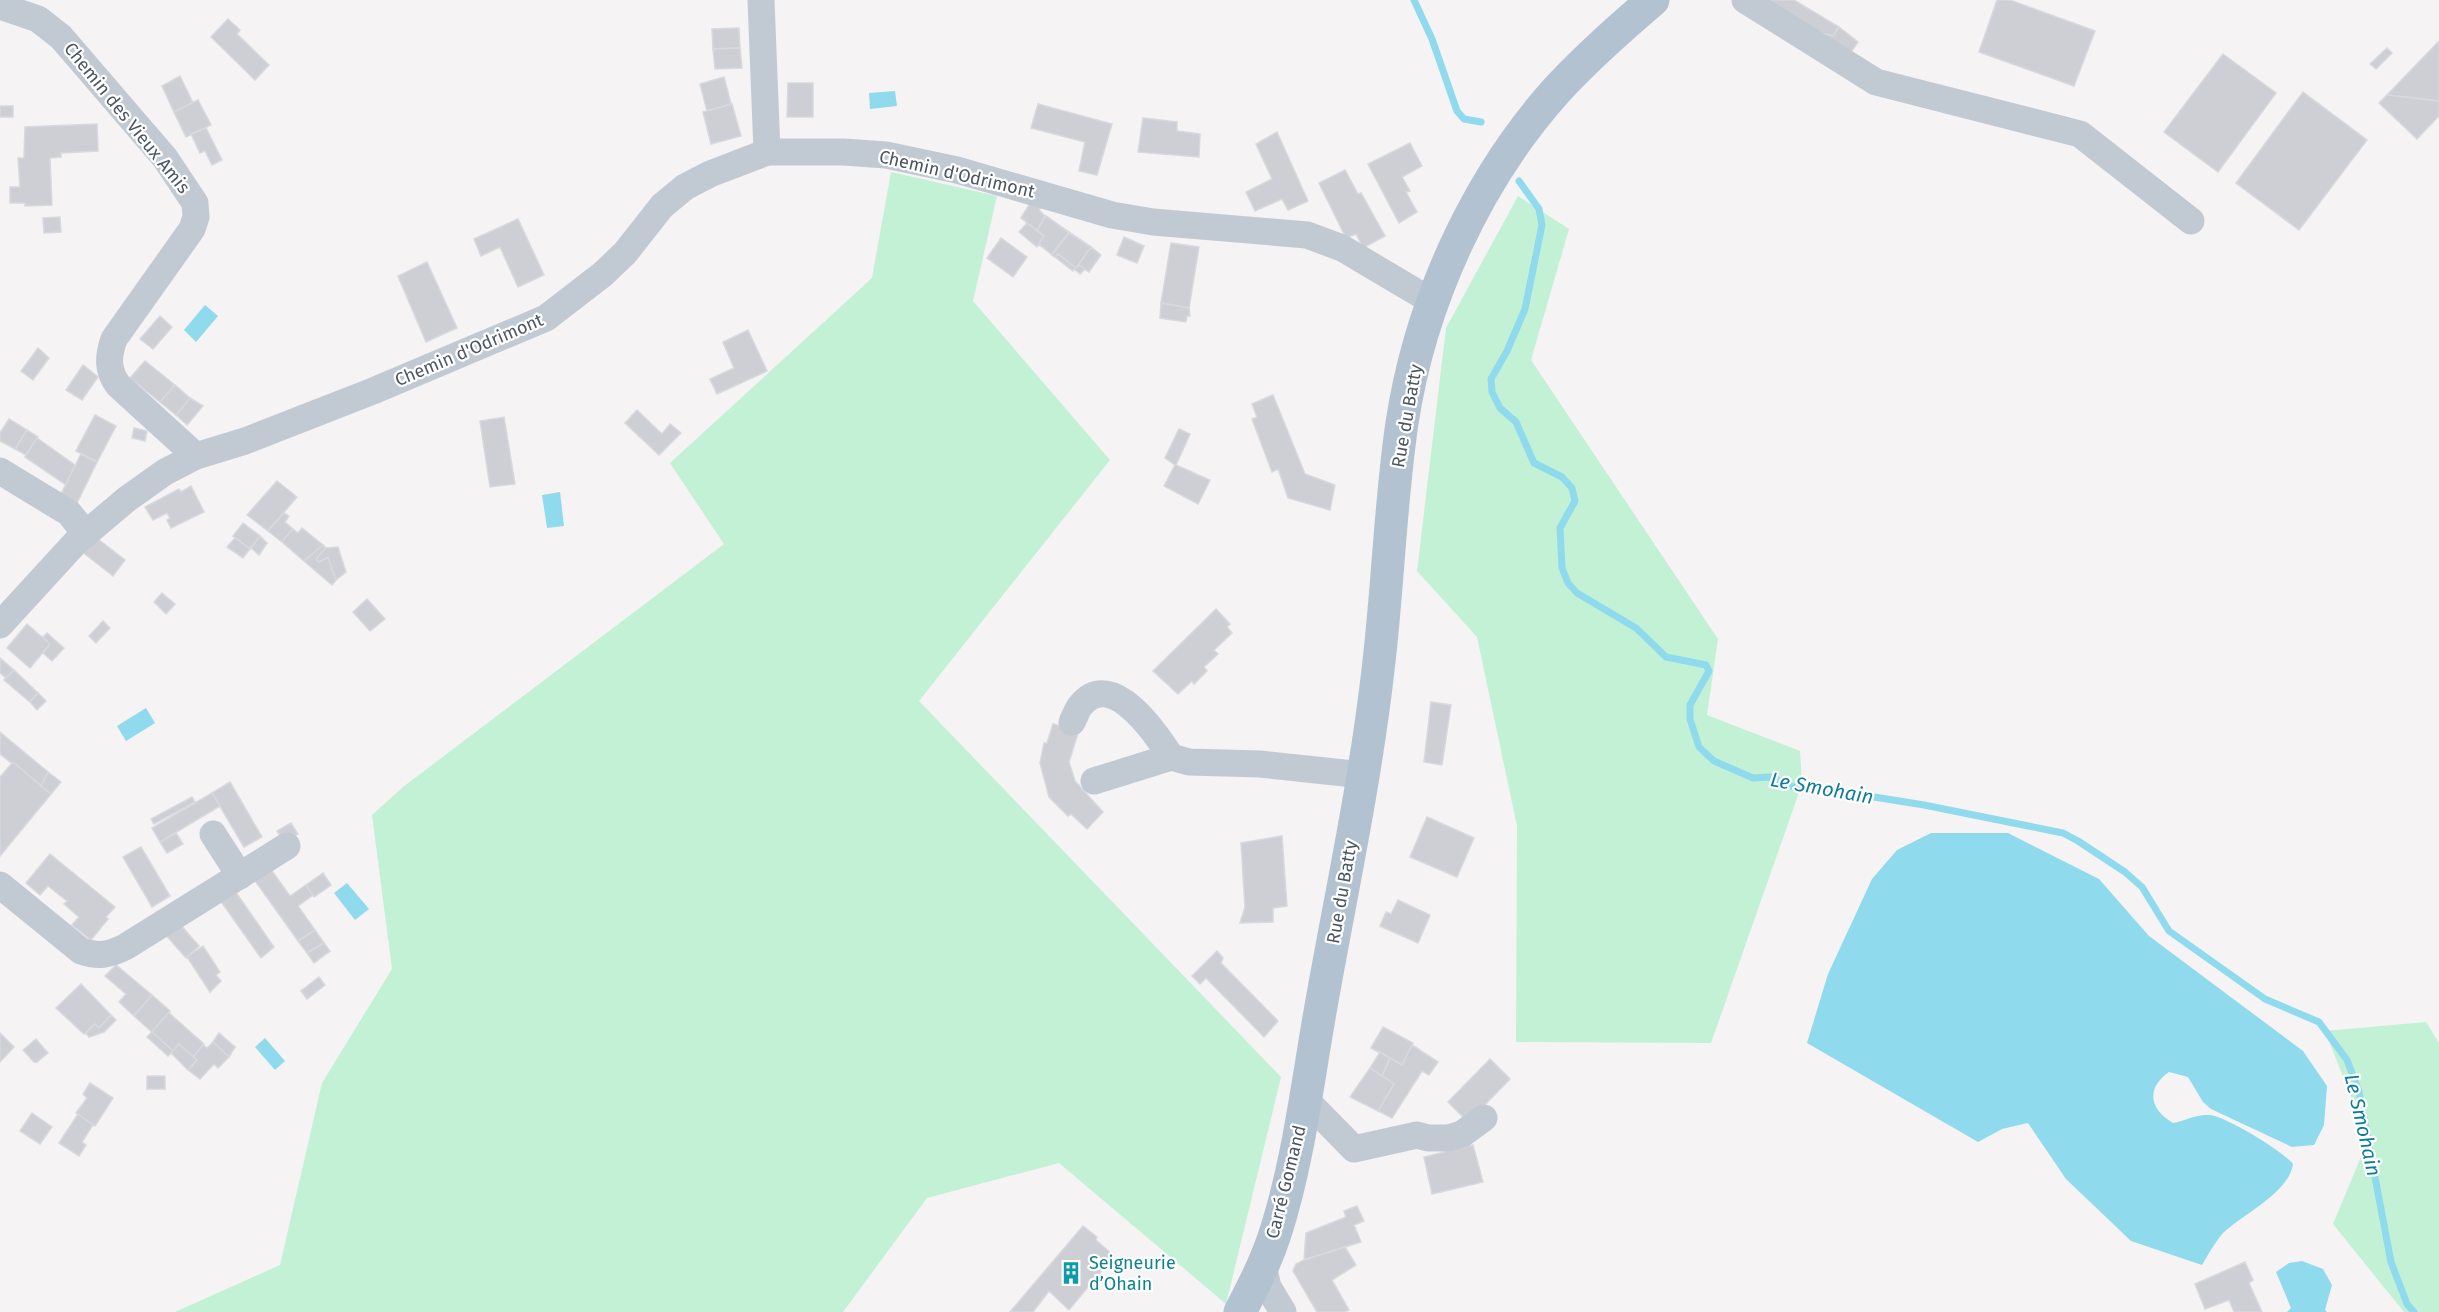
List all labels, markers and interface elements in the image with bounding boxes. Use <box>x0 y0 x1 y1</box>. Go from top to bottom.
street label: Chemin des Vieux Amis <box>59 38 195 198</box>
street label: Chemin d'Odrimont <box>877 145 1037 203</box>
street label: Chemin d'Odrimont <box>392 309 547 391</box>
street label: Rue du Batty <box>1387 363 1427 469</box>
water label: Le Smohain <box>1769 767 1875 809</box>
street label: Rue du Batty <box>1322 839 1362 945</box>
water label: Le Smohain <box>2340 1071 2386 1179</box>
street label: Carré Gomand <box>1261 1123 1311 1241</box>
place label: Seigneurie d’Ohain <box>1089 1252 1176 1295</box>
building icon: Seigneurie d’Ohain <box>1058 1260 1084 1286</box>

